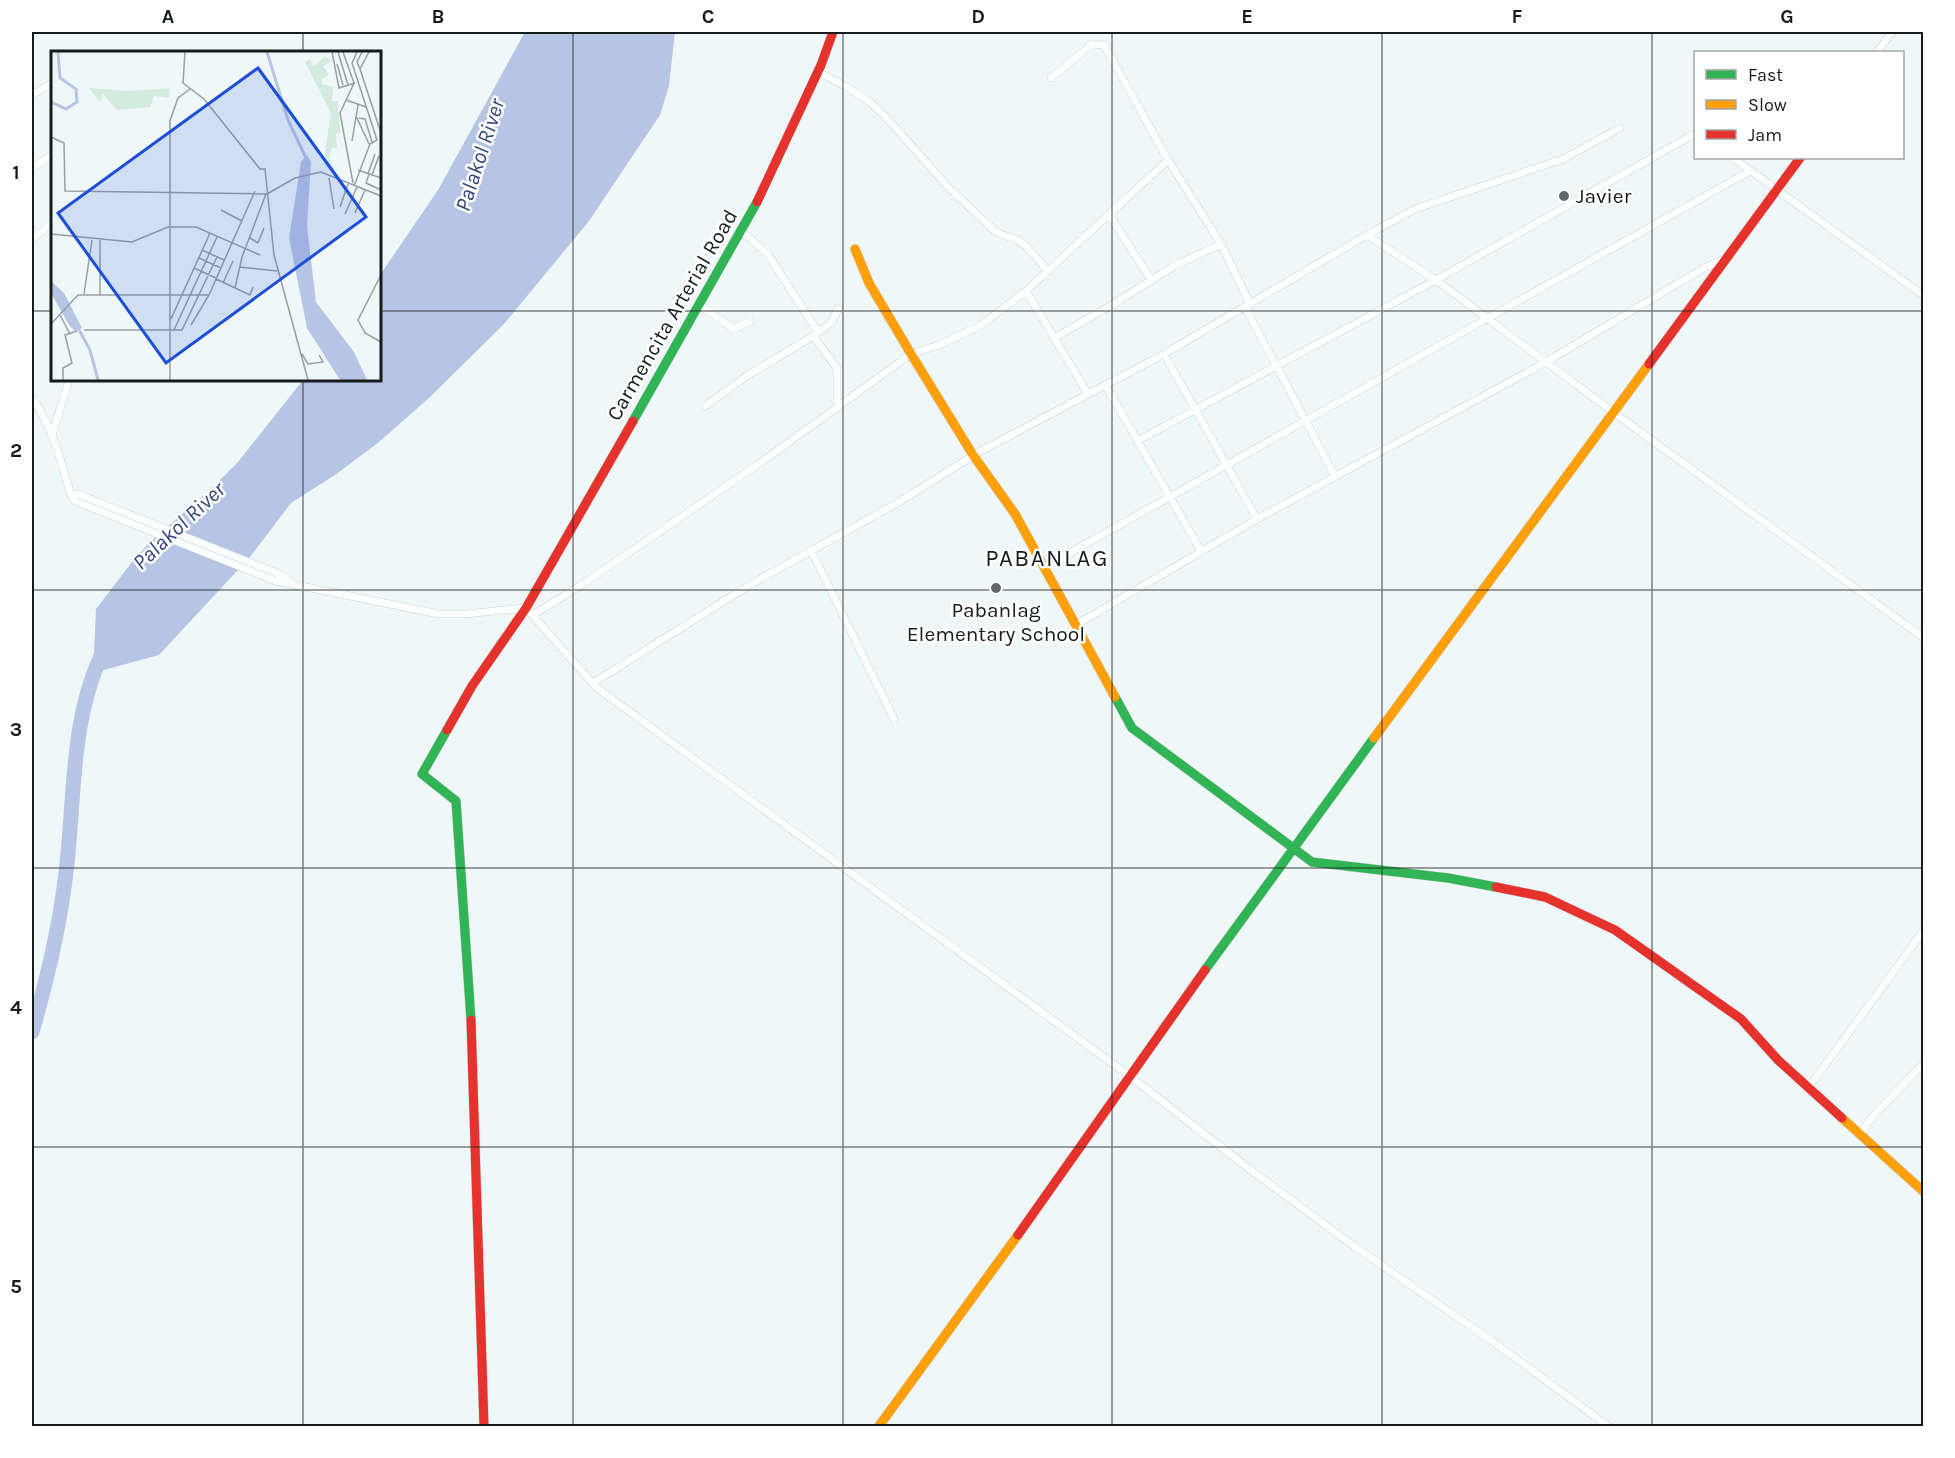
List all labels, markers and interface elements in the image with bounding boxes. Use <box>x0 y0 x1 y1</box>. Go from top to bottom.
text: A <box>162 5 175 28</box>
text: B <box>432 5 444 28</box>
text: C <box>702 5 714 28</box>
text: D <box>971 5 985 28</box>
text: E <box>1241 5 1253 28</box>
text: F <box>1512 5 1523 28</box>
text: G <box>1780 5 1794 28</box>
inset map <box>51 51 381 381</box>
legend <box>1694 51 1904 159</box>
text: Fast <box>1748 64 1783 86</box>
water label: Palakol River <box>450 94 511 215</box>
text: Slow <box>1748 94 1787 116</box>
text: Jam <box>1748 124 1782 146</box>
text: 1 <box>12 161 20 184</box>
place label: Javier <box>1576 184 1632 208</box>
marker: Javier <box>1557 189 1571 203</box>
street label: Carmencita Arterial Road <box>602 205 742 425</box>
text: 2 <box>10 439 22 462</box>
water label: Palakol River <box>127 476 232 575</box>
district label: PABANLAG <box>985 544 1109 572</box>
marker: Pabanlag Elementary School <box>989 581 1003 595</box>
place label: Pabanlag Elementary School <box>907 598 1085 646</box>
text: 3 <box>10 718 22 741</box>
text: 4 <box>10 996 22 1019</box>
text: 5 <box>10 1275 22 1298</box>

